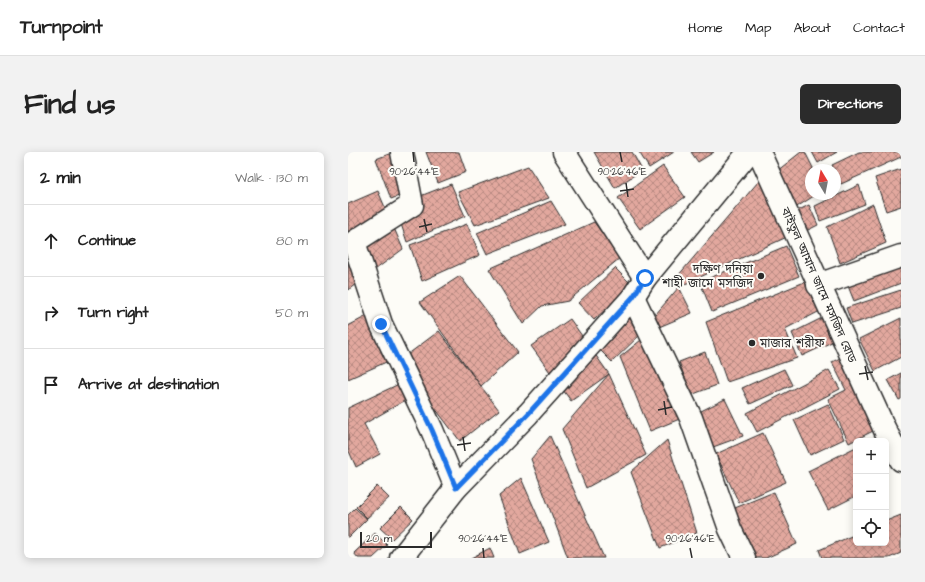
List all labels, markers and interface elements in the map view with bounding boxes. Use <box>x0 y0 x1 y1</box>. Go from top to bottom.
text: Turnpoint <box>20 14 103 41</box>
text: Home <box>688 18 723 38</box>
text: Map <box>745 18 771 38</box>
text: About <box>793 18 831 38</box>
text: Contact <box>853 18 905 38</box>
button: Directions <box>800 84 901 124</box>
text: Find us <box>24 85 115 124</box>
north arrow <box>805 164 841 200</box>
text: 90°26'44"E <box>389 165 439 179</box>
text: 90°26'46"E <box>597 165 647 179</box>
text: 2 min <box>40 166 81 190</box>
text: Walk · 130 m <box>235 169 308 187</box>
street label: বাইতুল আমান জামে মসজিদ রোড <box>776 204 861 366</box>
icon: ahead <box>40 230 62 252</box>
text: Continue <box>78 230 136 251</box>
text: 80 m <box>276 232 308 250</box>
place label: দক্ষিণ দনিয়া শাহী জামে মসজিদ <box>661 261 754 292</box>
route start <box>636 269 654 287</box>
marker: দক্ষিণ দনিয়া শাহী জামে মসজিদ <box>756 271 766 281</box>
icon: right <box>40 302 62 324</box>
text: Turn right <box>78 302 149 323</box>
text: 50 m <box>275 304 308 322</box>
route end <box>372 315 390 333</box>
place label: মাজার শরীফ <box>759 335 826 352</box>
marker: মাজার শরীফ <box>747 338 757 348</box>
icon: arrive <box>40 374 62 396</box>
text: Arrive at destination <box>78 374 219 395</box>
map controls <box>853 438 889 546</box>
button: + <box>853 438 889 474</box>
button: − <box>853 474 889 510</box>
button: locate <box>853 510 889 546</box>
scale bar <box>360 530 432 549</box>
text: 20 m <box>366 531 392 546</box>
text: 90°26'44"E <box>458 532 508 546</box>
text: 90°26'46"E <box>665 532 715 546</box>

